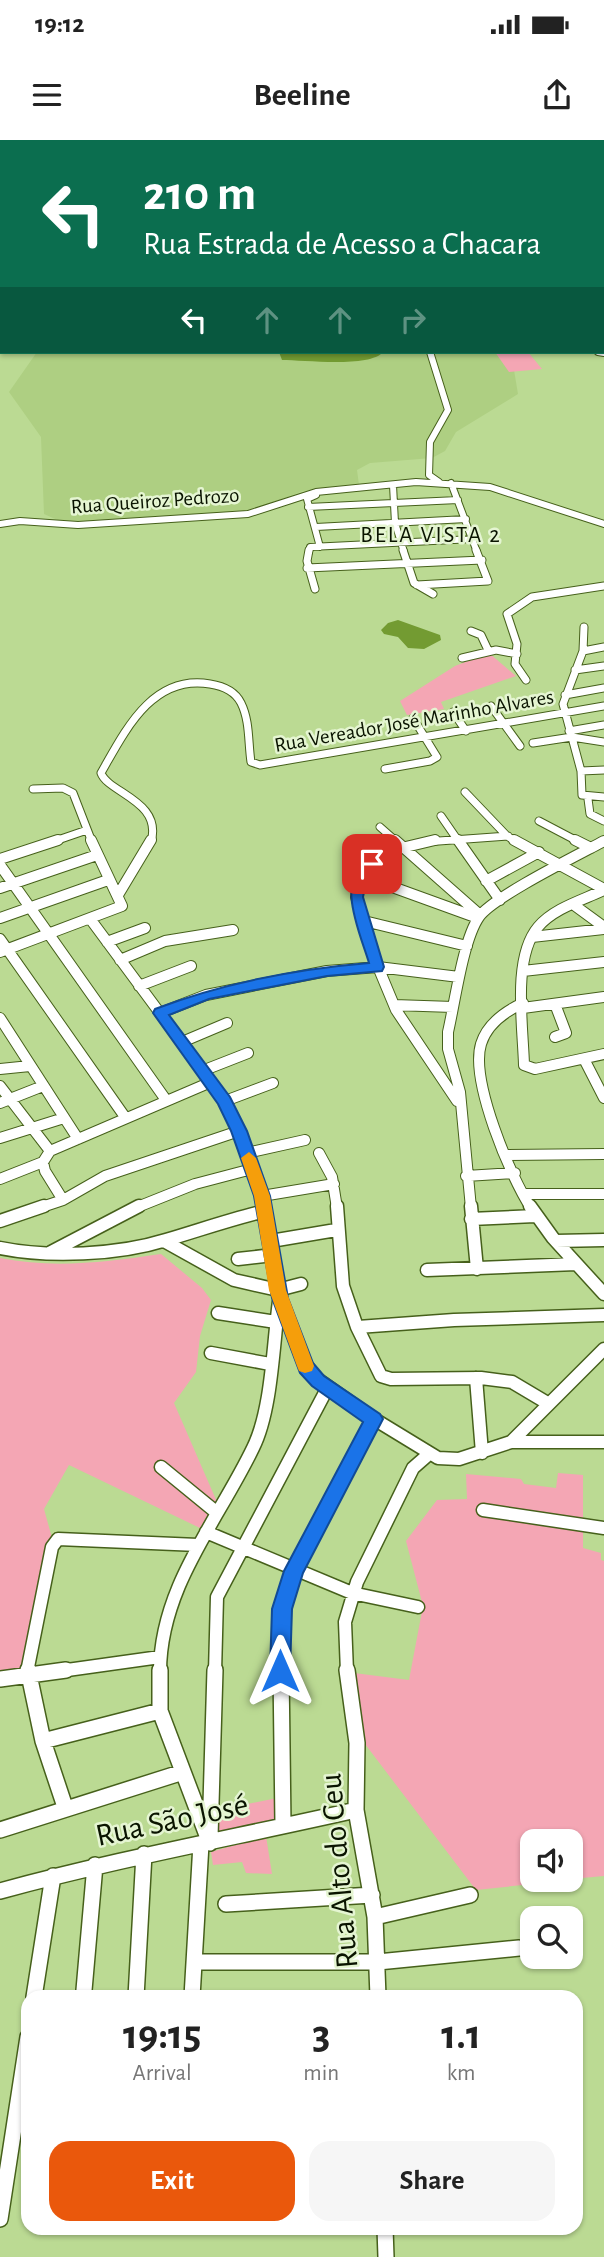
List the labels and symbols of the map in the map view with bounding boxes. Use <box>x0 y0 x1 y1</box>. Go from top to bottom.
street label: Rua Queiroz Pedrozo <box>70 485 240 517</box>
district label: BELA VISTA 2 <box>360 524 502 547</box>
street label: Rua Vereador José Marinho Alvares <box>273 686 555 756</box>
pin <box>342 834 402 894</box>
position arrow <box>243 1634 317 1708</box>
street label: Rua Alto do Ceu <box>315 1772 363 1970</box>
street label: Rua São José <box>93 1788 251 1852</box>

